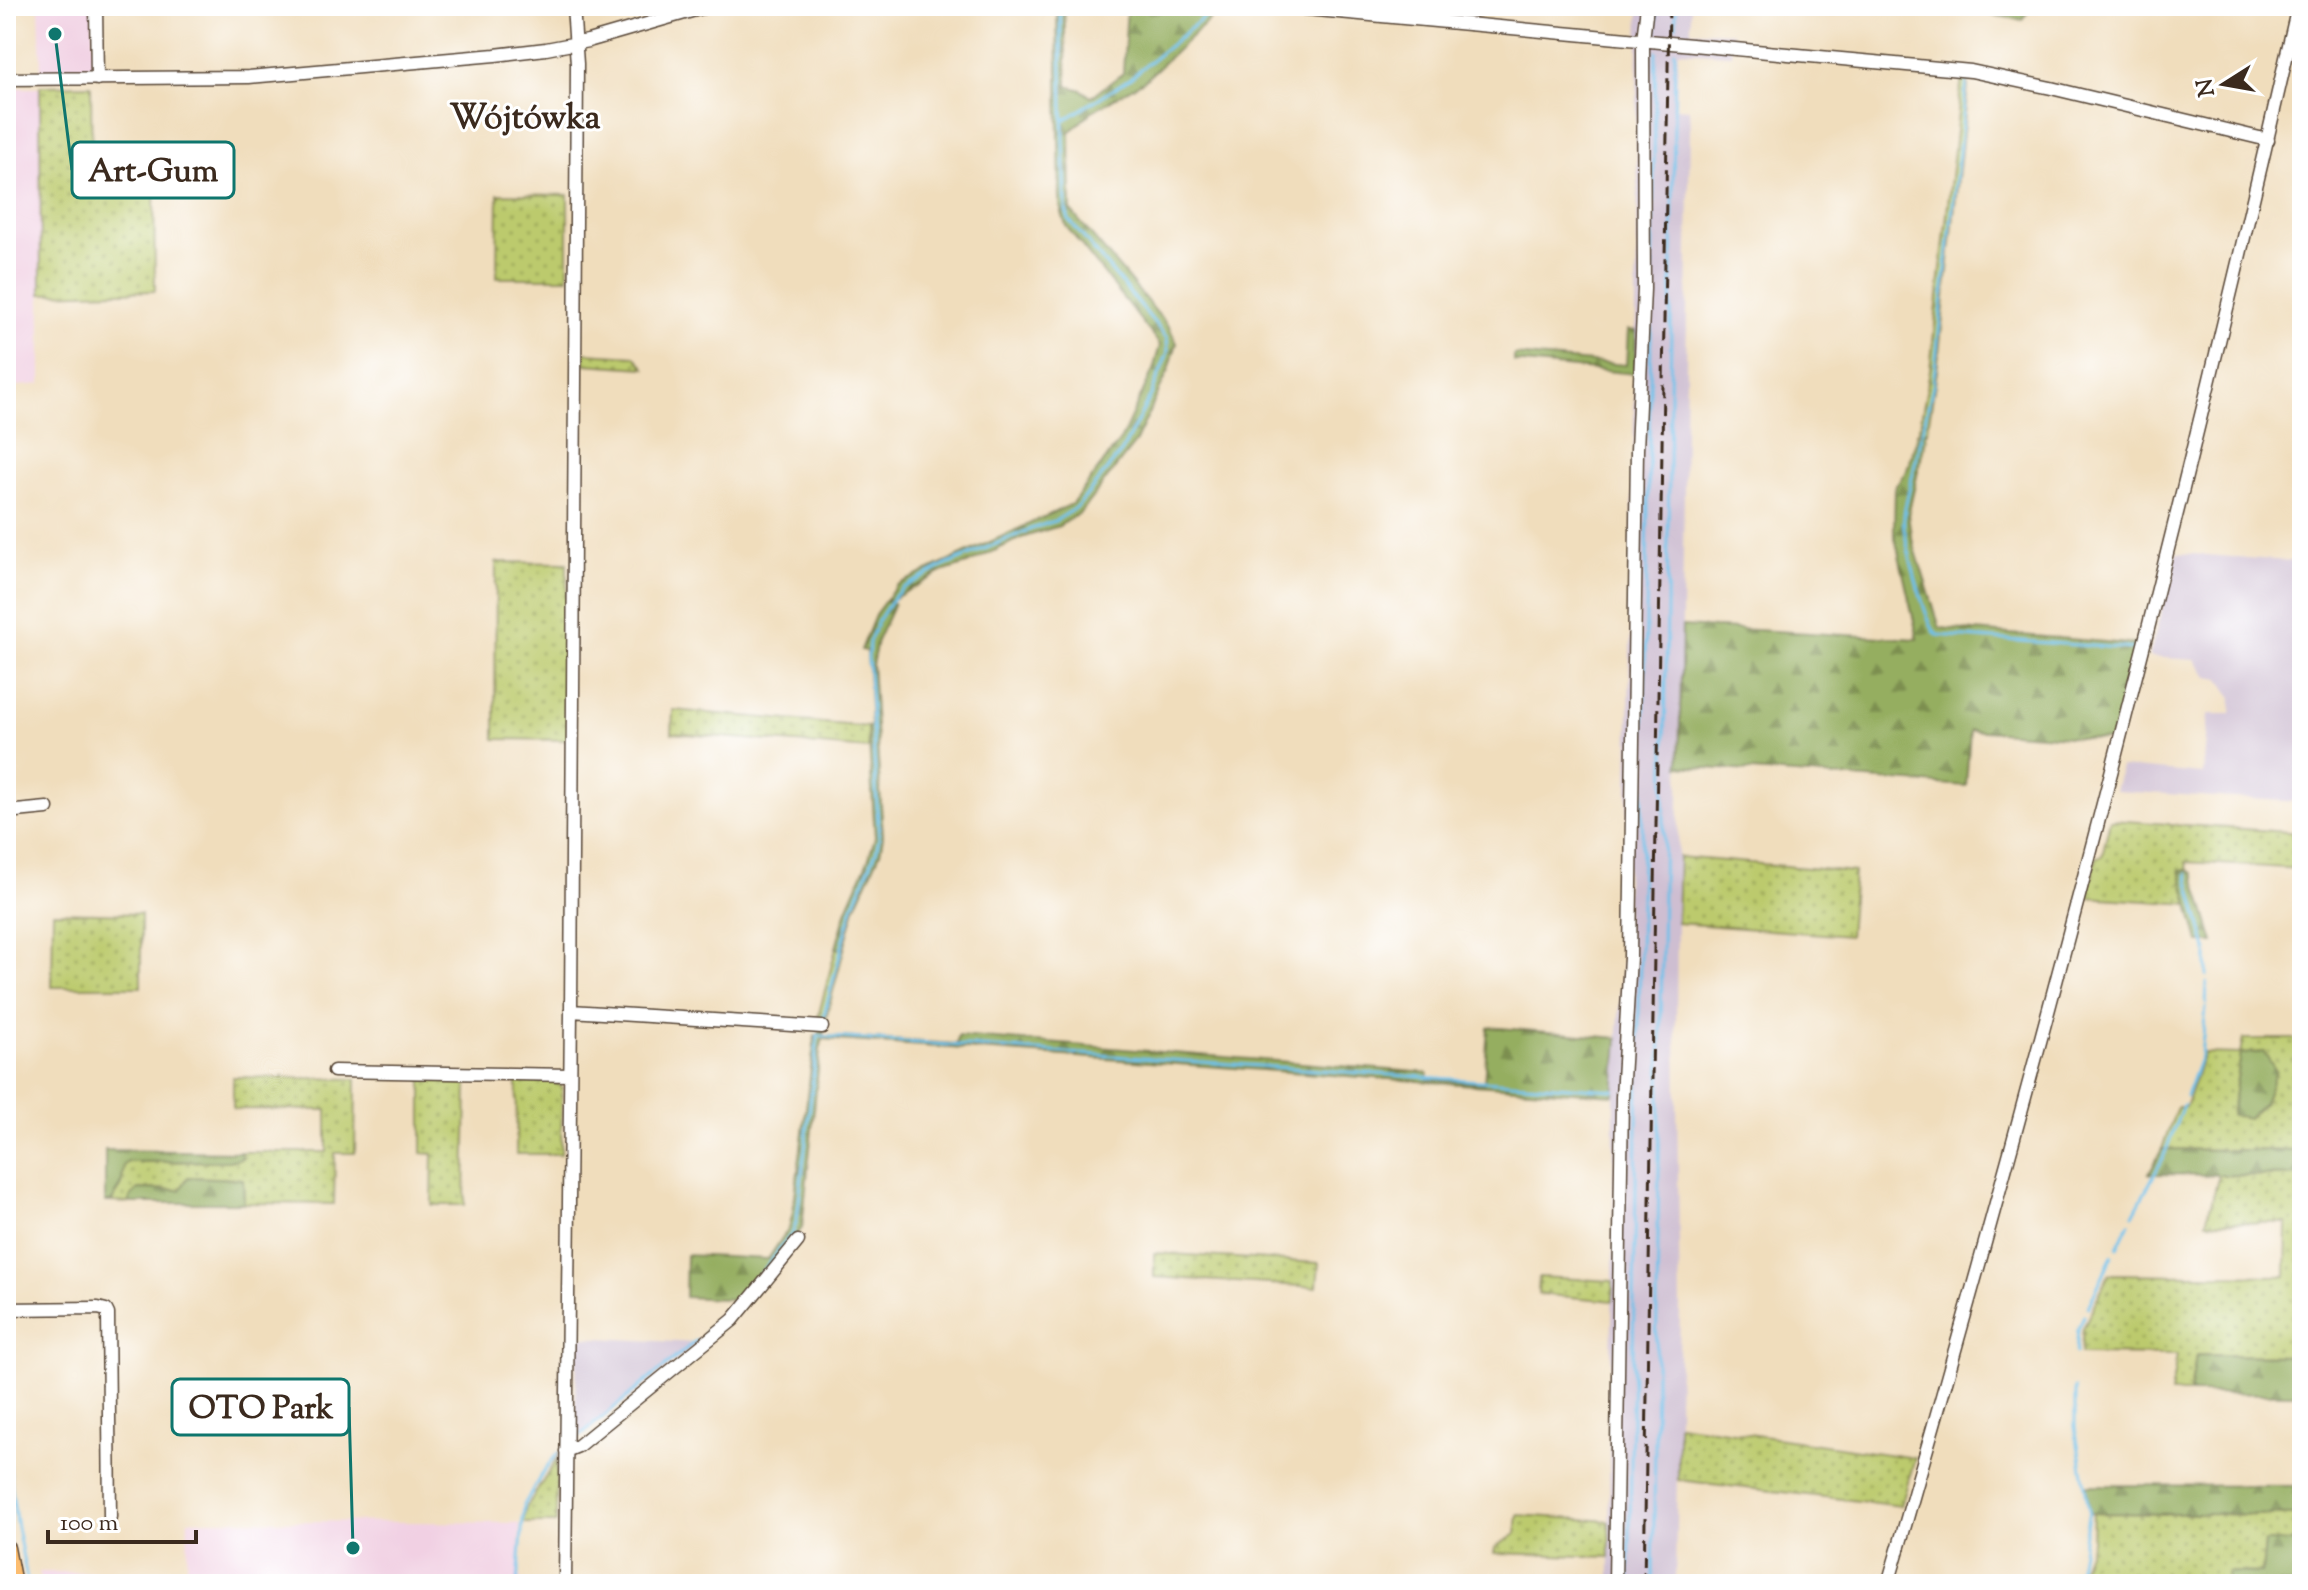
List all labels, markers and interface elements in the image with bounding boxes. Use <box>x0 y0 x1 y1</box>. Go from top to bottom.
north arrow <box>2184 44 2264 124</box>
text: N <box>2190 75 2225 99</box>
district label: Wójtówka <box>450 95 601 144</box>
callout: Art-Gum <box>72 142 234 198</box>
text: Art-Gum <box>88 150 219 196</box>
callout: OTO Park <box>172 1379 349 1435</box>
text: OTO Park <box>188 1387 334 1433</box>
scale bar <box>48 1494 196 1544</box>
text: 100 m <box>60 1507 118 1541</box>

